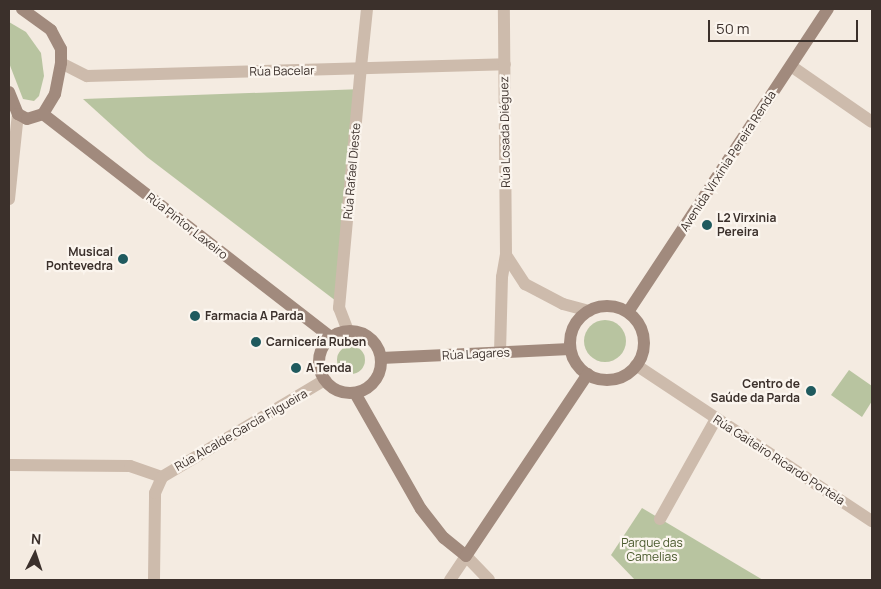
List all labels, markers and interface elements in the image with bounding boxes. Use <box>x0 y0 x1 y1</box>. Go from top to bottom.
scale bar <box>711 10 861 42</box>
text: 50 m <box>716 18 750 39</box>
street label: Rúa Bacelar <box>249 63 315 79</box>
street label: Rúa Losada Diéguez <box>497 76 513 188</box>
street label: Avenida Virxinia Pereira Renda <box>677 88 779 234</box>
street label: Rúa Rafael Dieste <box>341 122 363 220</box>
street label: Rúa Pintor Laxeiro <box>143 190 231 262</box>
place label: L2 Virxinia Pereira <box>717 211 776 239</box>
marker: L2 Virxinia Pereira <box>701 219 713 231</box>
place label: Musical Pontevedra <box>46 245 113 273</box>
marker: Musical Pontevedra <box>117 253 129 265</box>
place label: Farmacia A Parda <box>205 309 304 323</box>
marker: Farmacia A Parda <box>189 310 201 322</box>
place label: Carnicería Ruben <box>266 335 366 349</box>
marker: Carnicería Ruben <box>250 336 262 348</box>
street label: Rúa Lagares <box>442 345 510 363</box>
place label: A Tenda <box>306 361 352 375</box>
marker: A Tenda <box>290 362 302 374</box>
place label: Centro de Saúde da Parda <box>711 377 800 405</box>
marker: Centro de Saúde da Parda <box>804 384 818 398</box>
street label: Rúa Alcalde García Filgueira <box>172 386 310 474</box>
street label: Rúa Gaiteiro Ricardo Portela <box>711 412 847 508</box>
north arrow <box>10 529 60 579</box>
text: N <box>30 529 42 548</box>
park label: Parque das Camelias <box>621 536 683 564</box>

